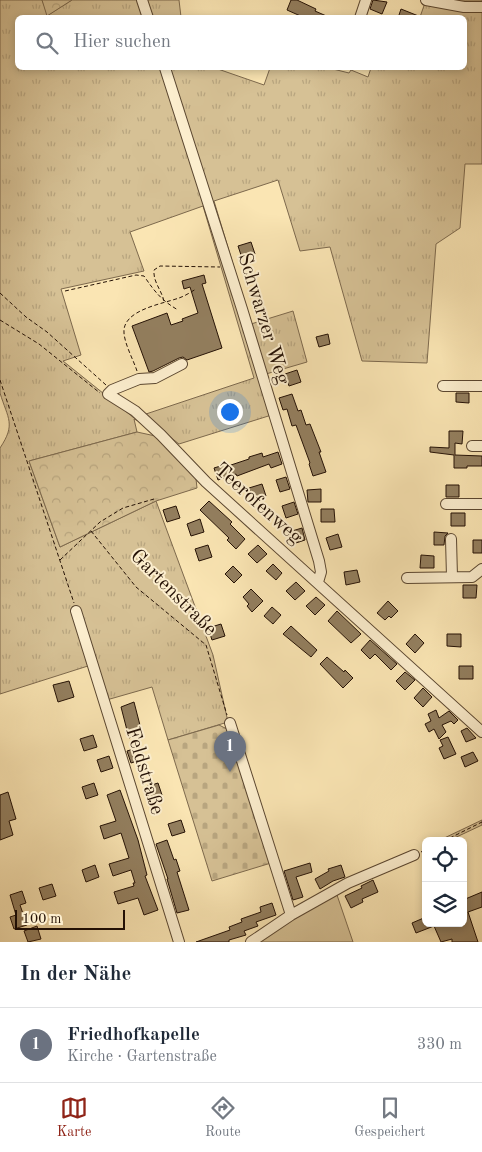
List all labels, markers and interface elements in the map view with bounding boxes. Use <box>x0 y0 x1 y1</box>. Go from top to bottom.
search box <box>15 15 467 70</box>
icon: search <box>33 29 61 57</box>
text: Hier suchen <box>73 33 171 52</box>
street label: Schwarzer Weg <box>234 251 293 387</box>
your location <box>217 399 243 425</box>
street label: Teerofenweg <box>210 460 306 549</box>
street label: Gartenstraße <box>126 546 220 640</box>
street label: Feldstraße <box>121 725 167 817</box>
pin: 1 <box>214 731 246 772</box>
map controls <box>422 837 467 927</box>
button: locate <box>422 837 467 882</box>
button: layers <box>422 882 467 927</box>
scale bar <box>15 907 125 930</box>
text: 100 m <box>22 912 61 926</box>
text: In der Nähe <box>20 964 131 985</box>
text: Friedhofkapelle <box>67 1026 200 1045</box>
text: 1 <box>31 1037 41 1053</box>
text: 330 m <box>417 1037 462 1053</box>
text: Kirche · Gartenstraße <box>67 1049 217 1065</box>
tab: Karte <box>57 1094 91 1141</box>
tab: Route <box>205 1094 241 1141</box>
tab: Gespeichert <box>354 1094 425 1141</box>

